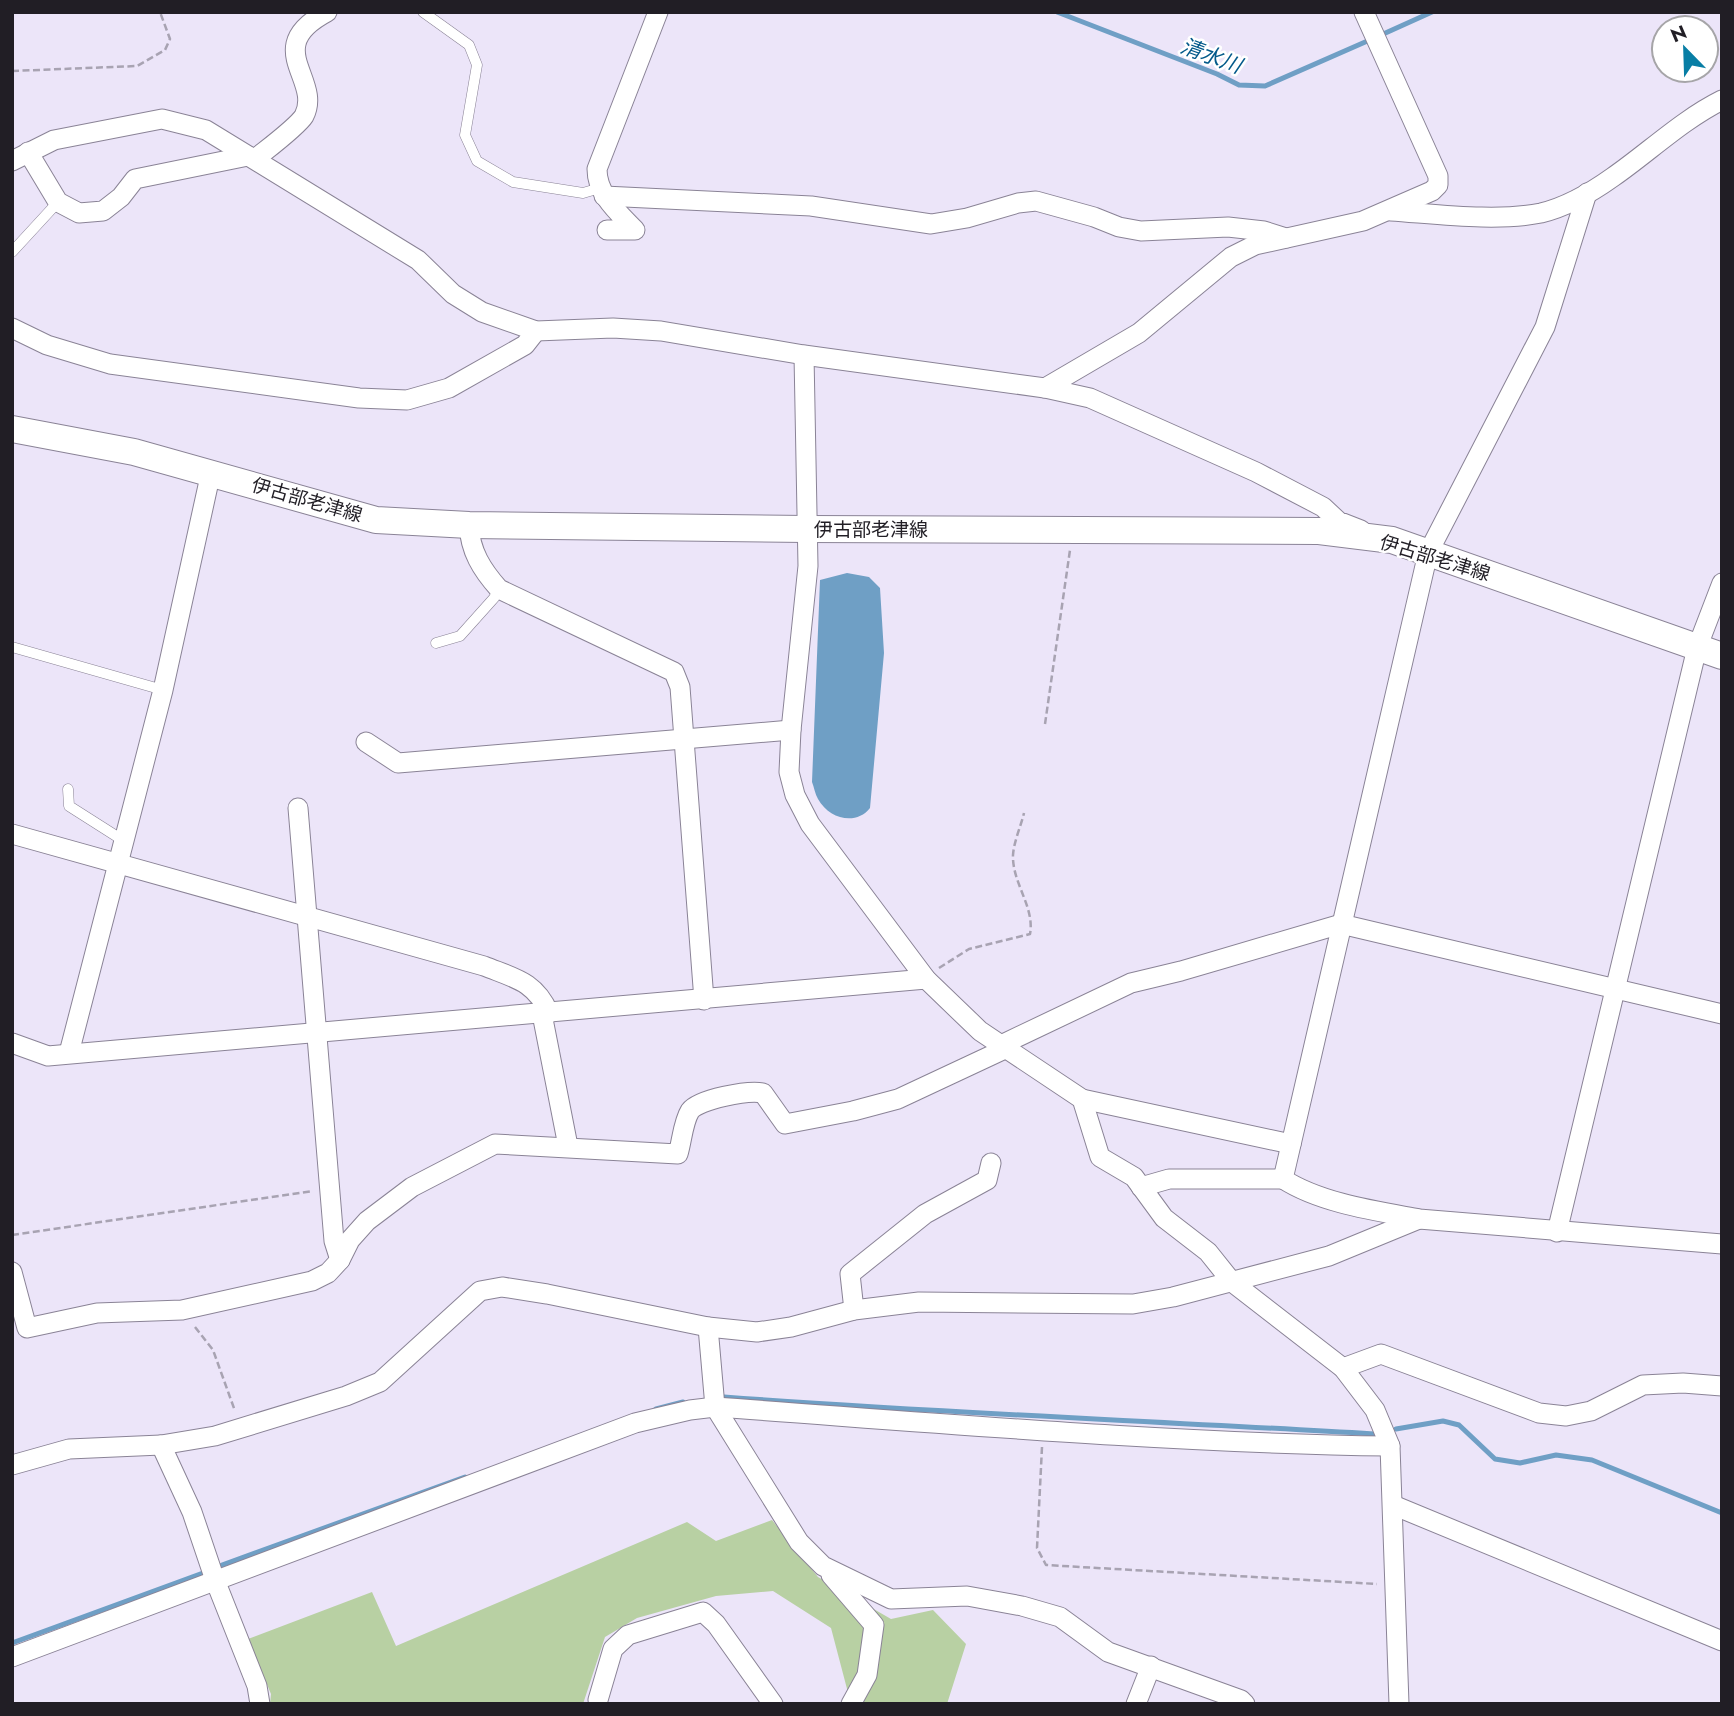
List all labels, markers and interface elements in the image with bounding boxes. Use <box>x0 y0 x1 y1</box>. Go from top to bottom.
north arrow <box>1650 14 1720 84</box>
text: N <box>1666 18 1691 49</box>
water label: 清水川 <box>1176 31 1248 82</box>
street label: 伊古部老津線 <box>248 471 366 529</box>
street label: 伊古部老津線 <box>814 516 928 543</box>
street label: 伊古部老津線 <box>1377 528 1493 588</box>

